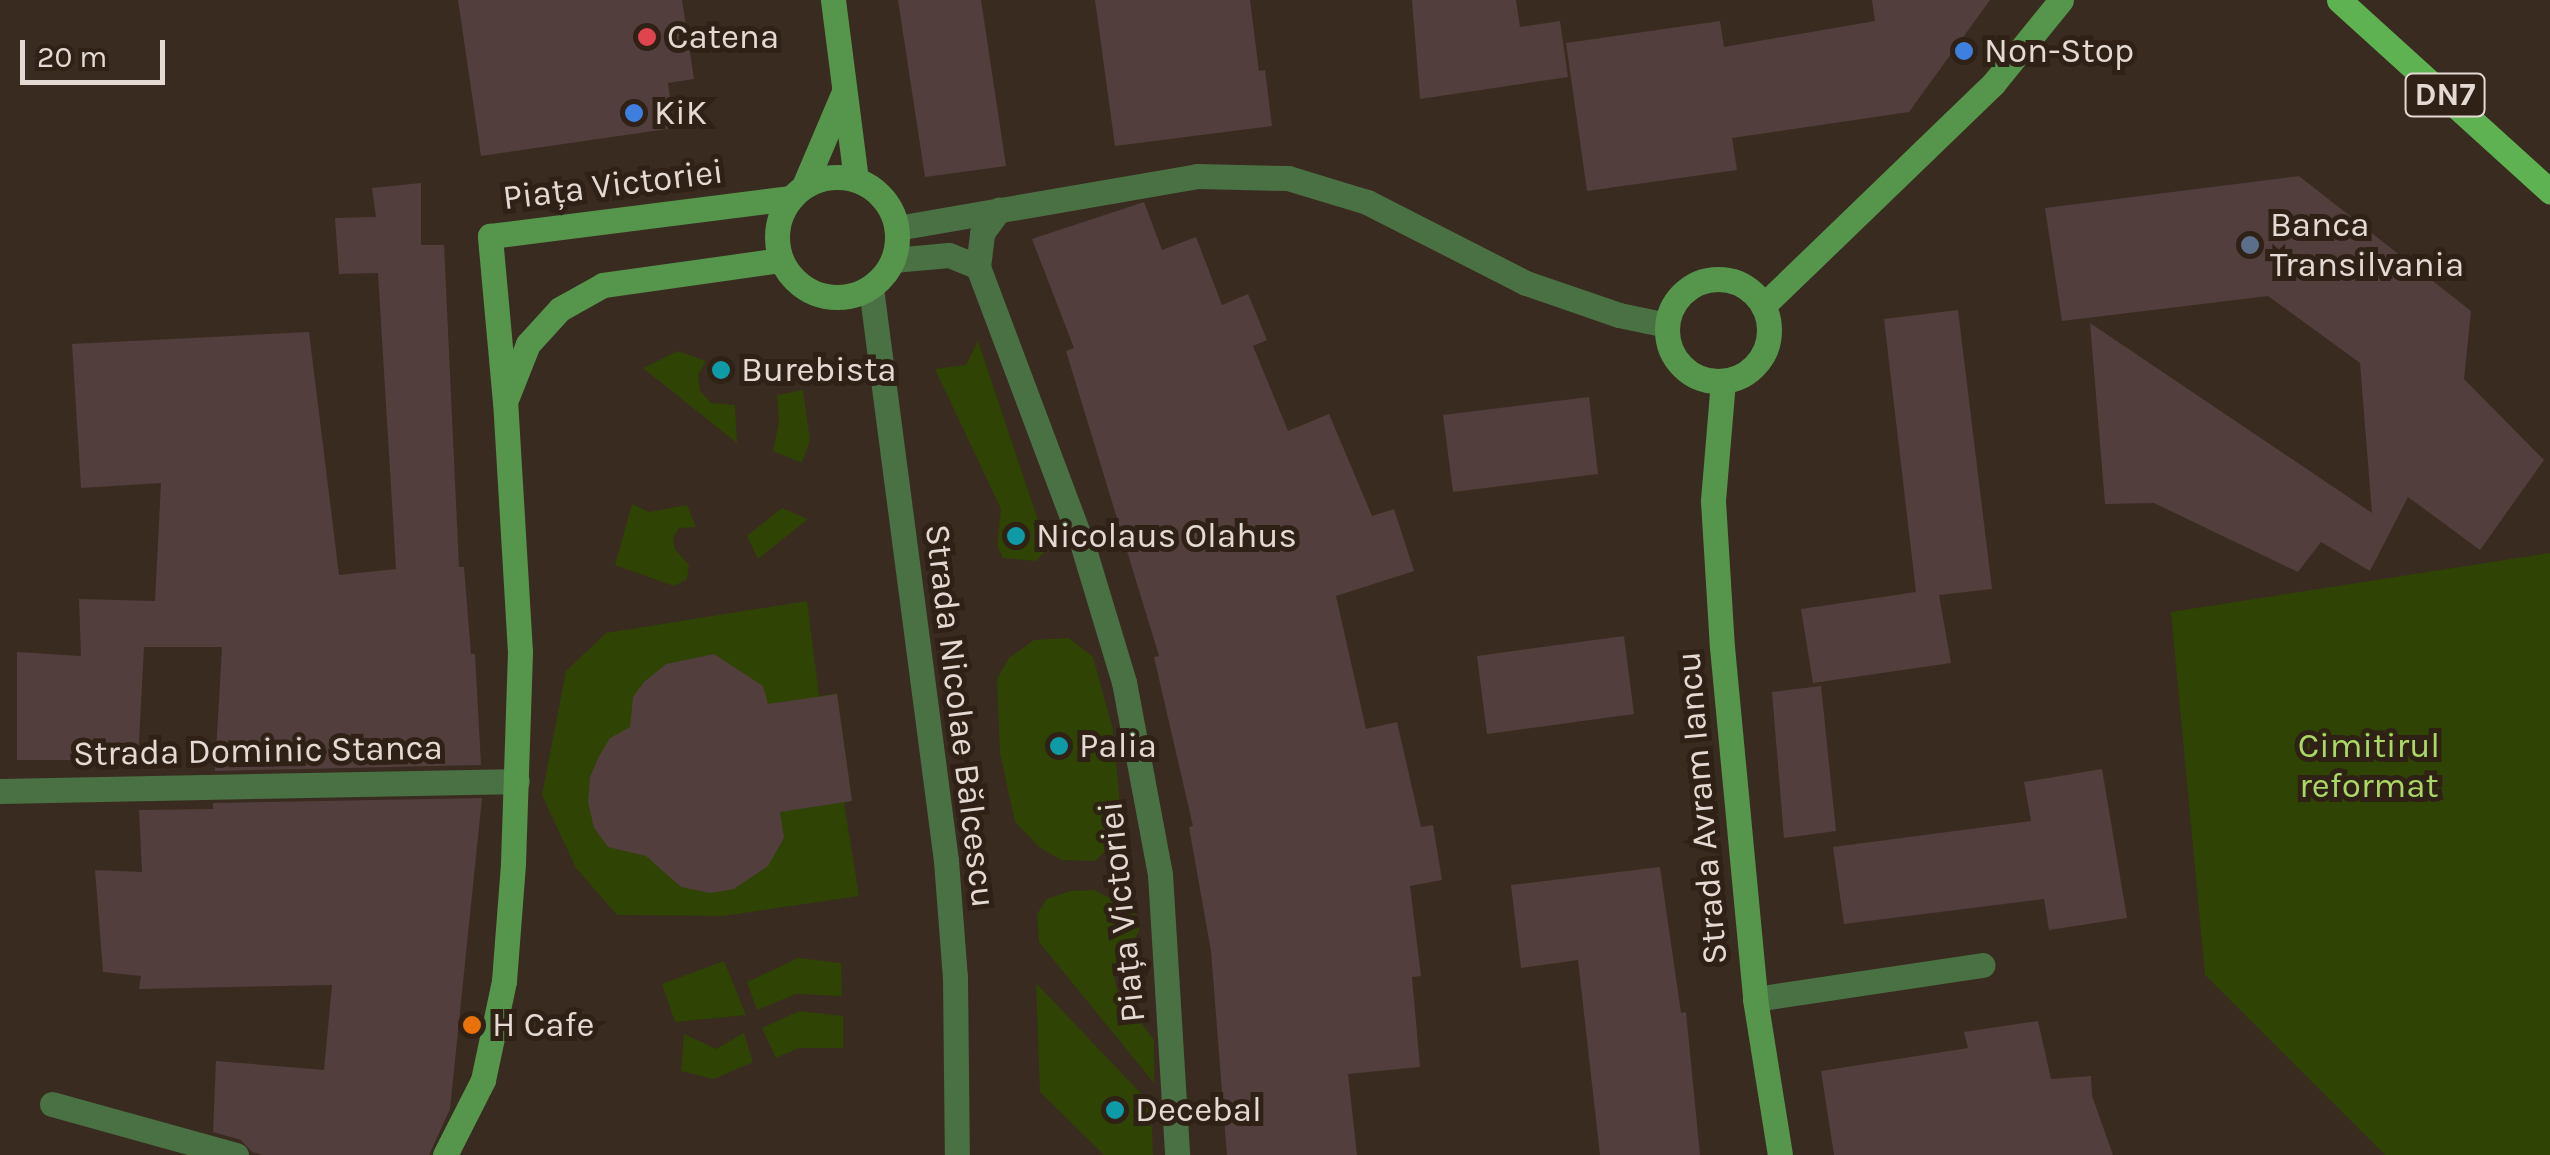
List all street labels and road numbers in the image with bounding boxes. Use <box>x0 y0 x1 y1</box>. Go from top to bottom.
road number: DN7 <box>2402 68 2488 122</box>
street label: Piața Victoriei <box>500 151 726 219</box>
street label: Strada Nicolae Bălcescu <box>916 522 1004 910</box>
street label: Strada Avram Iancu <box>1667 650 1737 966</box>
street label: Strada Dominic Stanca <box>73 727 443 775</box>
street label: Piața Victoriei <box>1090 800 1154 1024</box>

